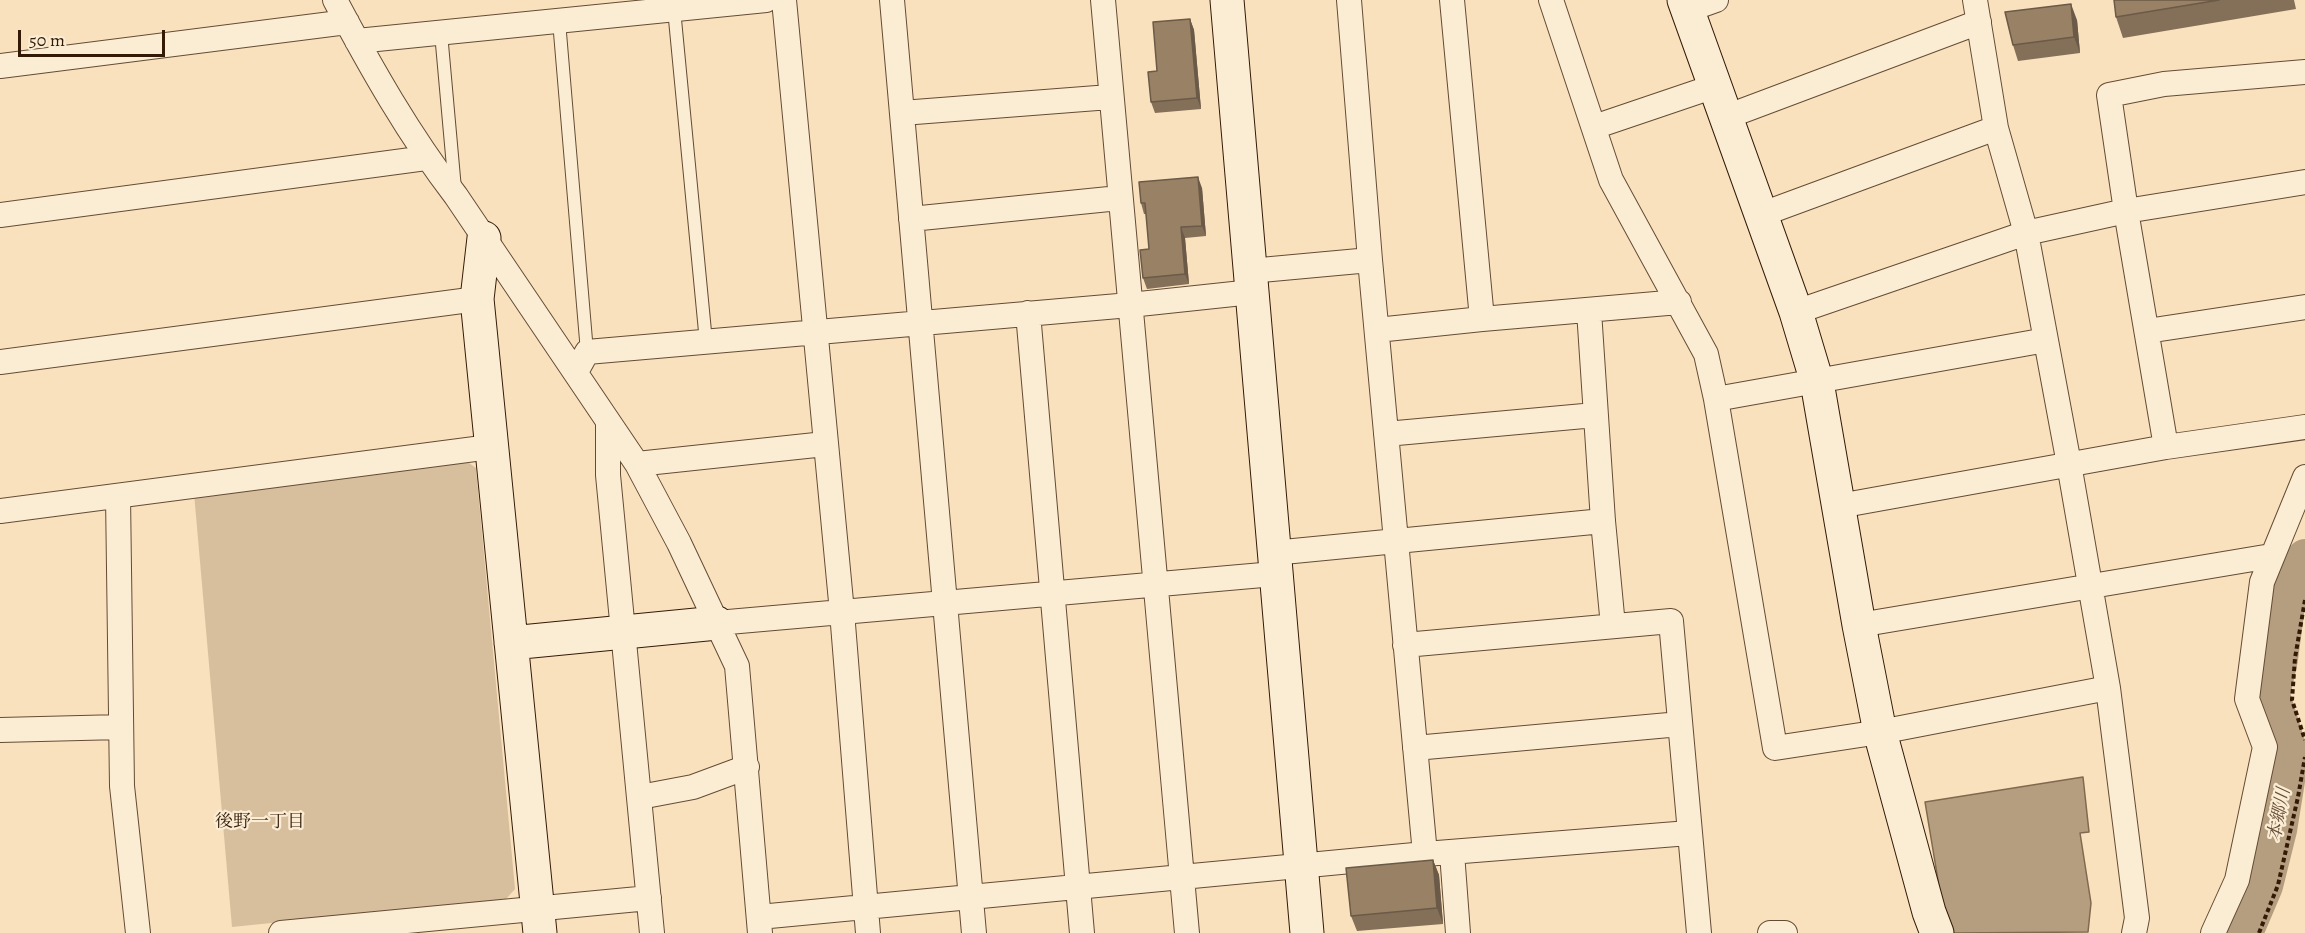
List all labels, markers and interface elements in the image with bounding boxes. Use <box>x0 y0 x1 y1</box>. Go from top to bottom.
scale bar <box>21 18 168 56</box>
text: 50 m <box>29 28 65 52</box>
water label: 本郷川 <box>2264 786 2296 844</box>
district label: 後野一丁目 <box>215 812 305 834</box>

